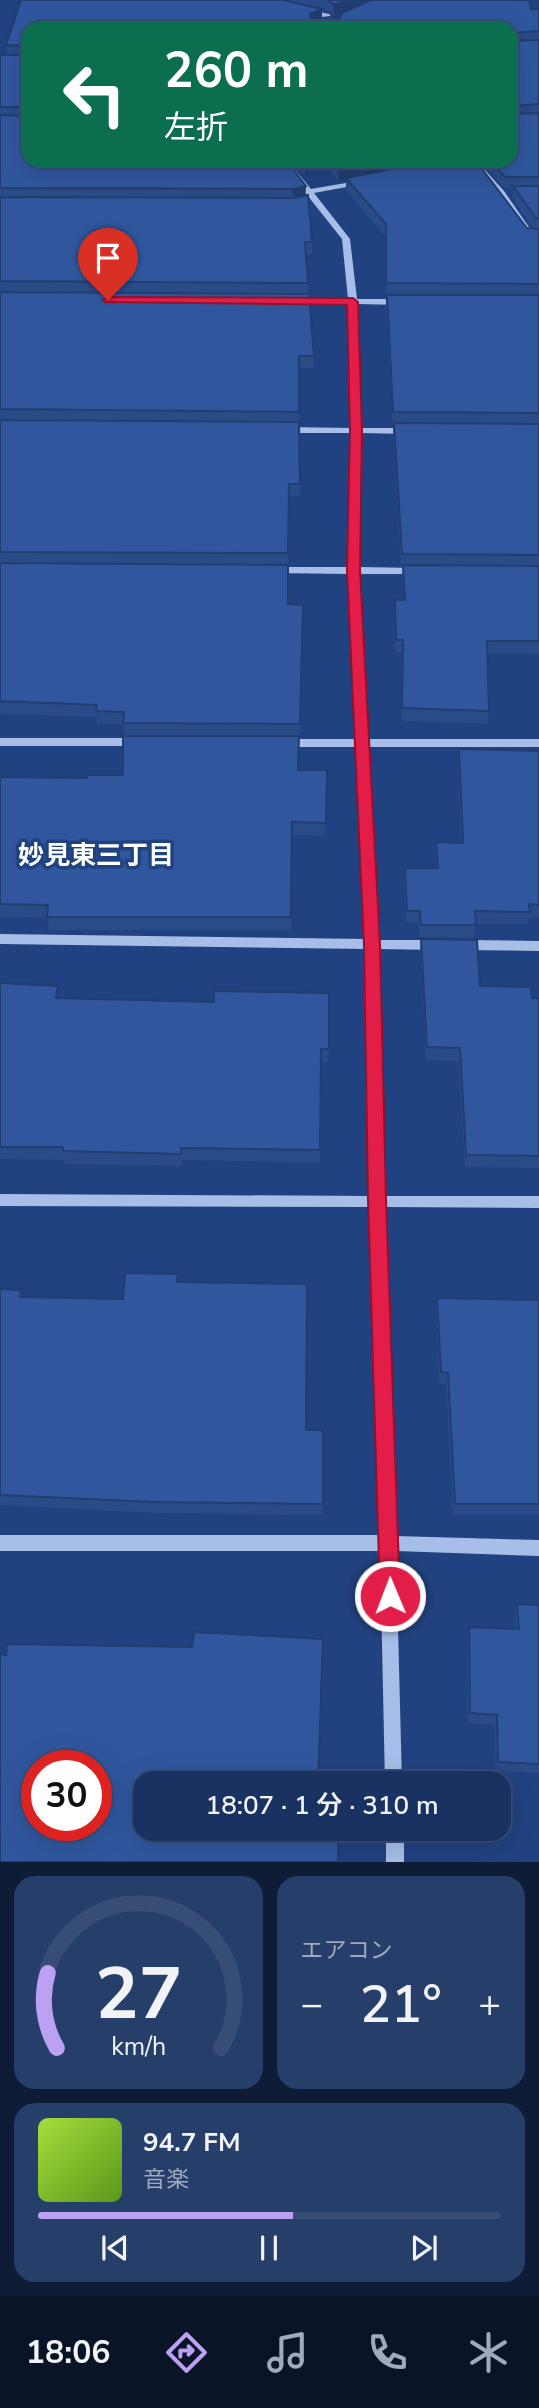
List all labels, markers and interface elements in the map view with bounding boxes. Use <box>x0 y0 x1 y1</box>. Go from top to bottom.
text: 260 m <box>164 37 308 104</box>
icon: left <box>49 49 140 140</box>
text: 左折 <box>164 106 228 149</box>
pin <box>78 228 138 300</box>
icon: arrive <box>89 239 127 277</box>
district label: 妙見東三丁目 <box>18 838 174 873</box>
position arrow <box>353 1559 427 1633</box>
speed limit sign: 30 <box>21 1750 112 1841</box>
text: 18:07 · 1 分 · 310 m <box>206 1788 438 1823</box>
text: エアコン <box>301 1935 393 1966</box>
text: 27 <box>95 1945 182 2045</box>
text: 21° <box>360 1969 442 2040</box>
text: − <box>301 1979 323 2030</box>
text: + <box>478 1979 501 2030</box>
text: km/h <box>111 2030 166 2064</box>
text: 94.7 FM <box>143 2125 240 2160</box>
text: 音楽 <box>143 2164 189 2195</box>
icon: previous <box>96 2229 134 2267</box>
icon: pause <box>250 2229 288 2267</box>
icon: next <box>405 2229 443 2267</box>
icon: directions <box>162 2328 211 2377</box>
icon: music <box>263 2328 312 2377</box>
icon: phone <box>363 2328 412 2377</box>
icon: climate <box>464 2328 513 2377</box>
text: 18:06 <box>26 2331 111 2374</box>

